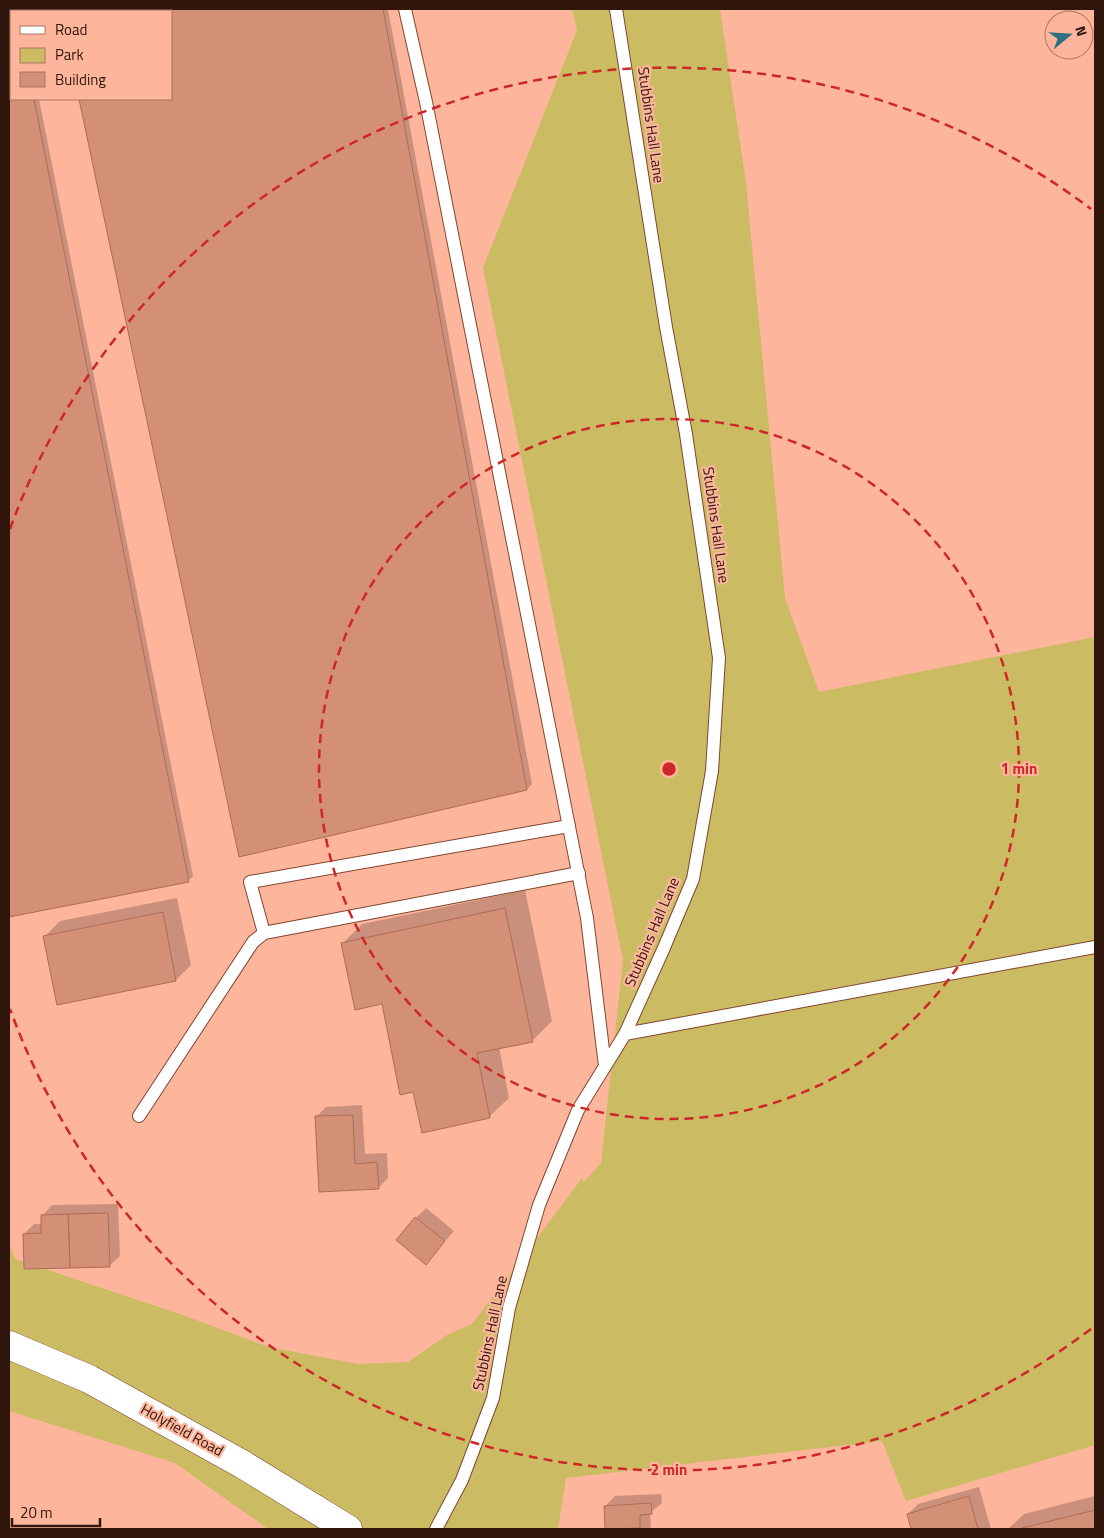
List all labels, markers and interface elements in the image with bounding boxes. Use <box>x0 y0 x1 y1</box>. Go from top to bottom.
legend <box>10 10 172 100</box>
north arrow <box>1044 10 1094 60</box>
text: Road <box>55 18 87 41</box>
text: N <box>1070 23 1093 39</box>
text: Park <box>55 43 84 66</box>
street label: Stubbins Hall Lane <box>632 65 671 184</box>
text: Building <box>55 68 106 91</box>
street label: Stubbins Hall Lane <box>697 465 736 584</box>
text: 1 min <box>1001 757 1037 780</box>
centre of rings <box>660 760 678 778</box>
street label: Stubbins Hall Lane <box>618 874 685 990</box>
street label: Stubbins Hall Lane <box>466 1273 513 1392</box>
street label: Holyfield Road <box>137 1397 228 1462</box>
text: 2 min <box>651 1458 687 1481</box>
scale bar <box>12 1496 100 1528</box>
text: 20 m <box>20 1501 53 1524</box>

